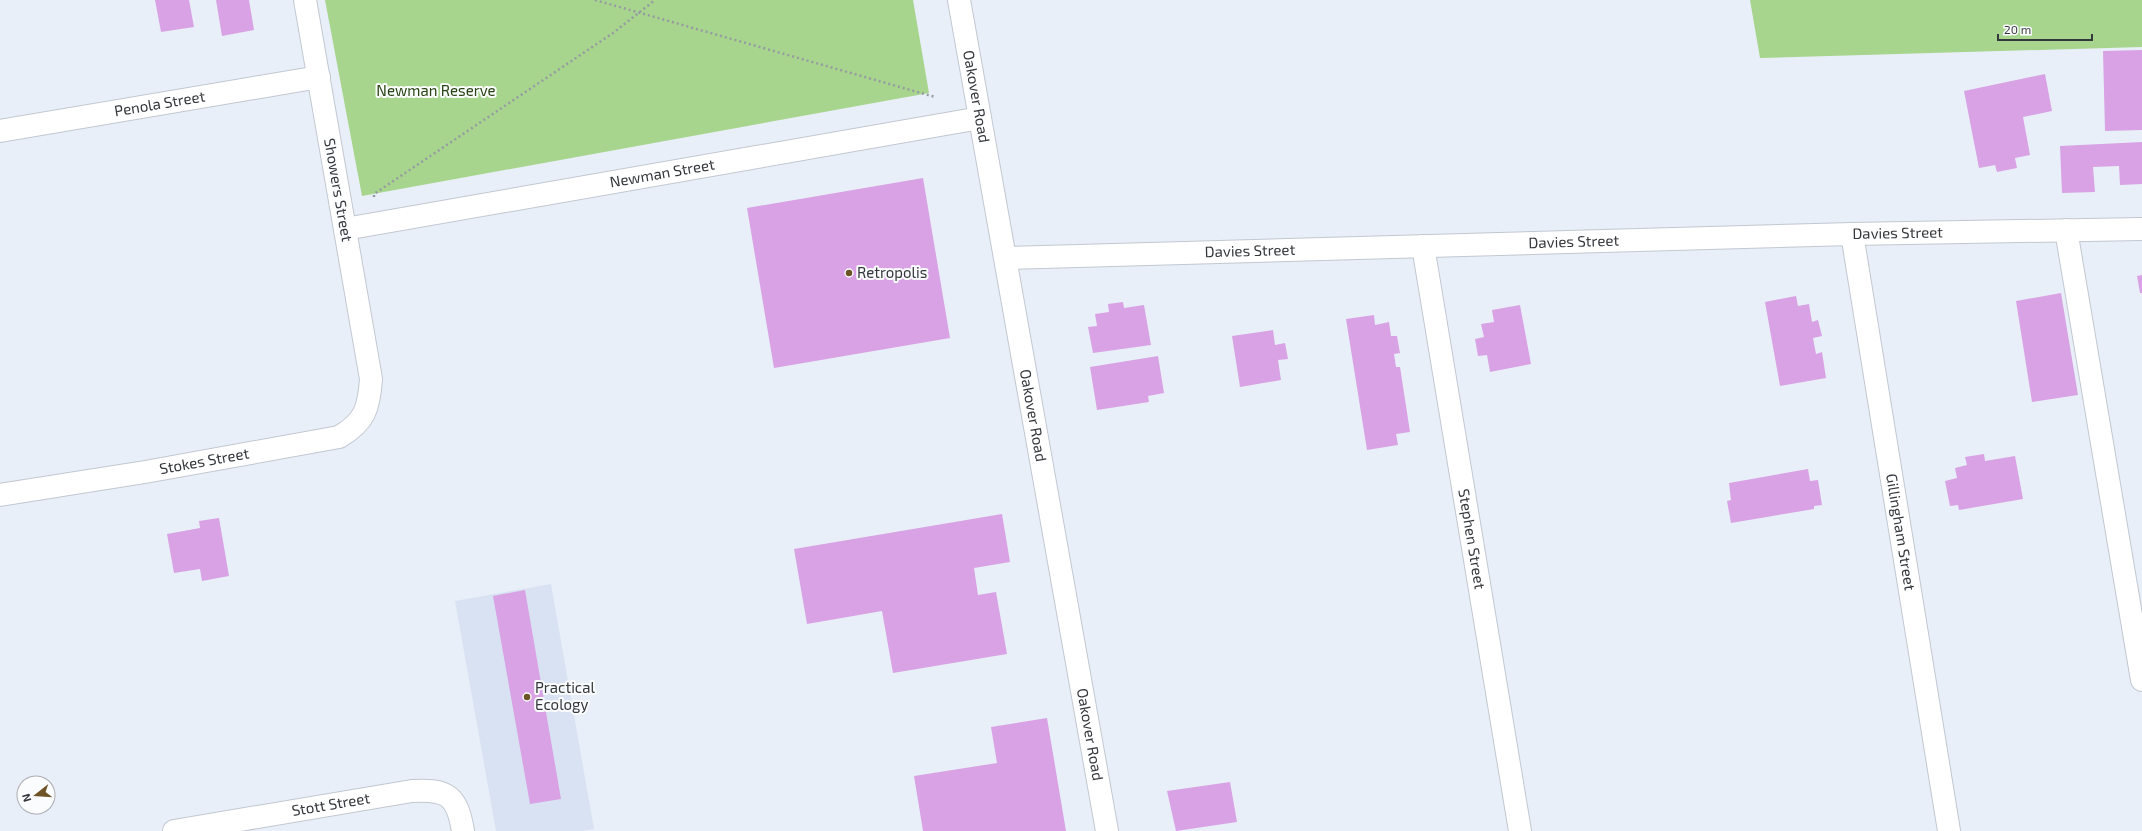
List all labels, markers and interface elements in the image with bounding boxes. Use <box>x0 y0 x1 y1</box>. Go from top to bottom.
scale bar <box>1998 16 2092 42</box>
text: 20 m <box>2004 22 2031 36</box>
street label: Oakover Road <box>960 49 994 144</box>
park label: Newman Reserve <box>376 81 496 99</box>
street label: Penola Street <box>113 86 207 120</box>
street label: Showers Street <box>321 137 357 243</box>
street label: Newman Street <box>608 155 716 191</box>
street label: Davies Street <box>1852 222 1943 242</box>
street label: Davies Street <box>1528 231 1620 251</box>
street label: Davies Street <box>1204 240 1296 260</box>
place label: Retropolis <box>857 263 927 281</box>
marker: Retropolis <box>844 268 854 278</box>
street label: Oakover Road <box>1017 368 1051 463</box>
street label: Stokes Street <box>158 443 251 477</box>
street label: Gillingham Street <box>1883 472 1920 592</box>
street label: Stephen Street <box>1455 487 1490 591</box>
place label: Practical Ecology <box>535 678 595 713</box>
street label: Oakover Road <box>1074 687 1108 782</box>
marker: Practical Ecology <box>522 692 532 702</box>
north arrow <box>16 775 56 815</box>
street label: Stott Street <box>290 788 371 819</box>
text: N <box>19 792 33 804</box>

